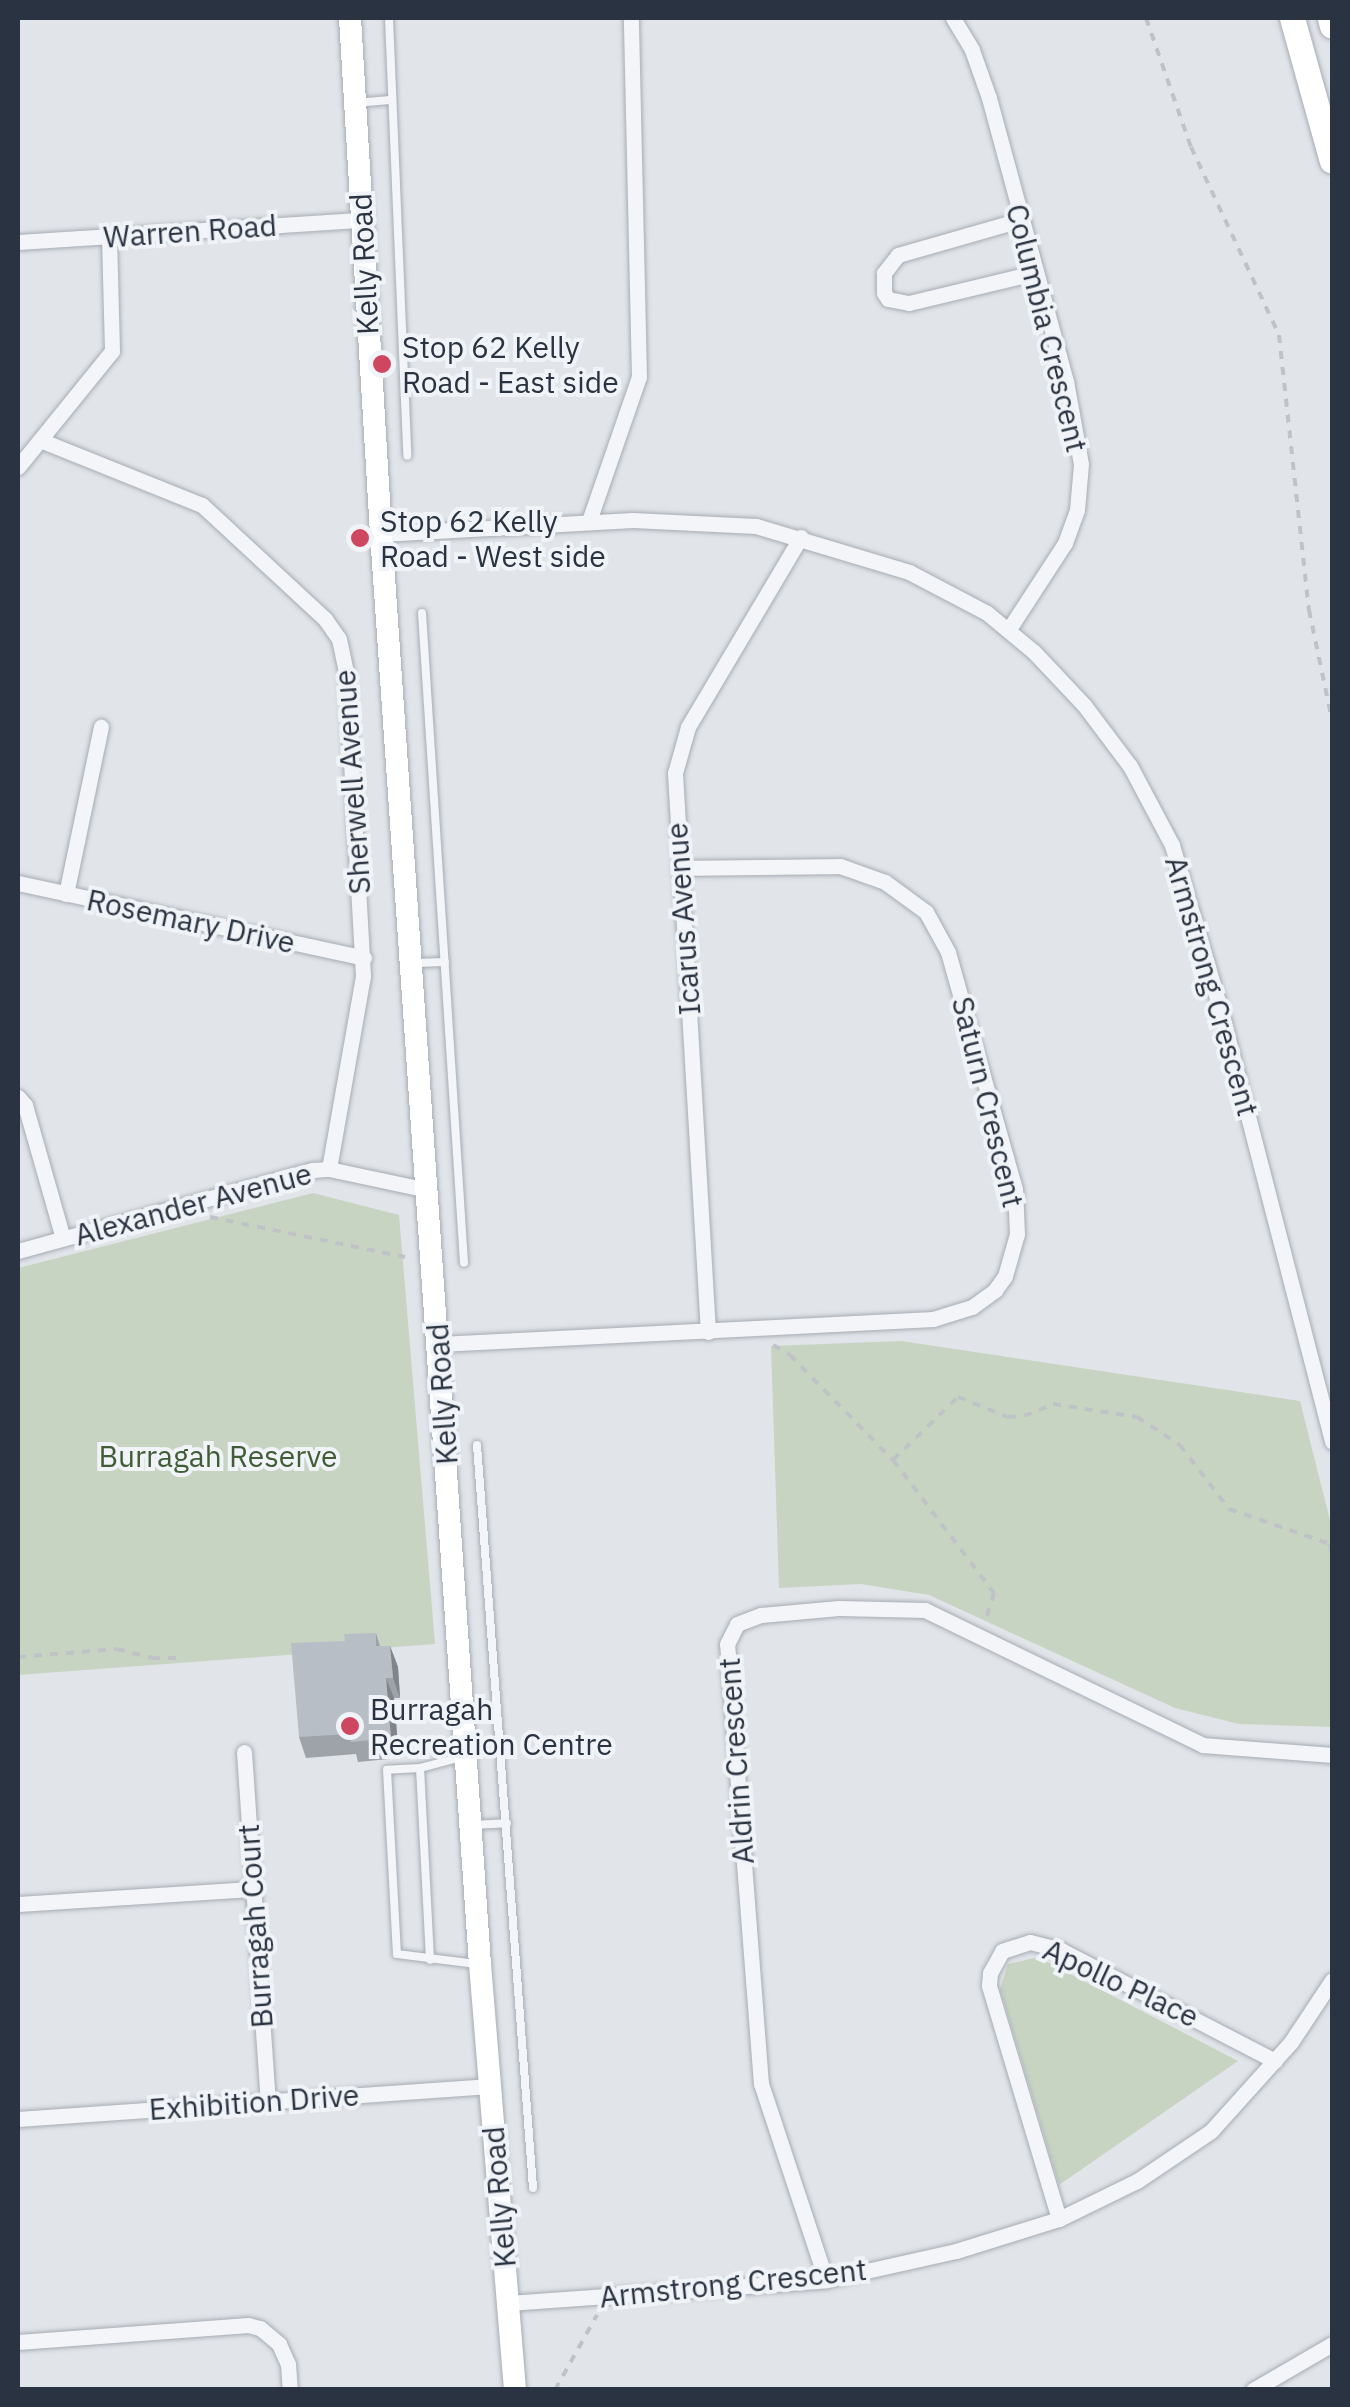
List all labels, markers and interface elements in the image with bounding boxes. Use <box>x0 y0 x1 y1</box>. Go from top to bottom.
street label: Kelly Road <box>342 192 386 336</box>
street label: Columbia Crescent <box>999 200 1095 456</box>
street label: Warren Road <box>102 207 278 255</box>
place label: Stop 62 Kelly Road - East side <box>402 329 619 400</box>
marker: Stop 62 Kelly Road - East side <box>371 353 393 375</box>
place label: Stop 62 Kelly Road - West side <box>380 503 606 574</box>
marker: Stop 62 Kelly Road - West side <box>349 527 371 549</box>
street label: Sherwell Avenue <box>326 669 378 895</box>
street label: Icarus Avenue <box>658 822 708 1016</box>
street label: Armstrong Crescent <box>1158 852 1266 1120</box>
street label: Rosemary Drive <box>84 881 298 961</box>
street label: Saturn Crescent <box>944 993 1032 1211</box>
street label: Alexander Avenue <box>71 1155 315 1253</box>
street label: Kelly Road <box>419 1322 465 1466</box>
park label: Burragah Reserve <box>98 1438 338 1474</box>
street label: Aldrin Crescent <box>711 1657 761 1865</box>
place label: Burragah Recreation Centre <box>370 1691 613 1762</box>
marker: Burragah Recreation Centre <box>339 1715 361 1737</box>
street label: Burragah Court <box>230 1823 280 2029</box>
street label: Apollo Place <box>1038 1931 1204 2035</box>
street label: Exhibition Drive <box>148 2077 360 2127</box>
street label: Kelly Road <box>475 2125 523 2269</box>
street label: Armstrong Crescent <box>598 2251 868 2315</box>

